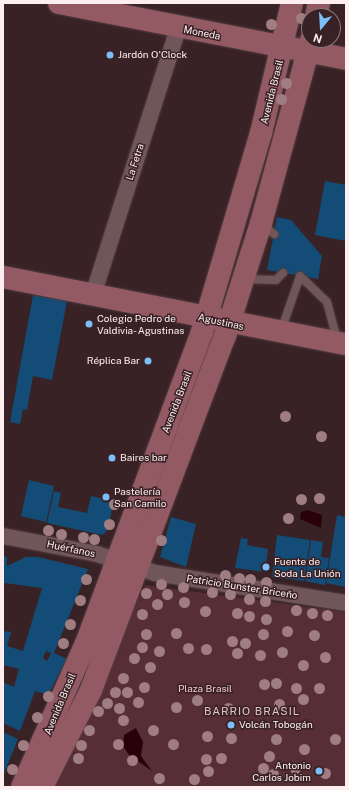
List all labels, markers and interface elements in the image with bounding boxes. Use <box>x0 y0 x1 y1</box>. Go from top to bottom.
north arrow <box>301 8 341 48</box>
street label: Moneda <box>183 24 221 42</box>
text: N <box>312 31 324 46</box>
place label: Jardón O'Clock <box>118 49 187 61</box>
marker: Jardón O'Clock <box>105 50 115 60</box>
street label: Avenida Brasil <box>258 59 286 125</box>
street label: La Fetra <box>123 142 147 182</box>
street label: Agustinas <box>197 311 245 333</box>
place label: Colegio Pedro de Valdivia- Agustinas <box>97 312 186 336</box>
marker: Colegio Pedro de Valdivia- Agustinas <box>84 319 94 329</box>
place label: Réplica Bar <box>87 355 140 367</box>
marker: Réplica Bar <box>143 356 153 366</box>
street label: Avenida Brasil <box>160 369 194 435</box>
place label: Baires bar <box>120 452 167 464</box>
marker: Baires bar <box>107 453 117 463</box>
place label: Pastelería San Camilo <box>114 485 166 508</box>
marker: Pastelería San Camilo <box>101 492 111 502</box>
street label: Huérfanos <box>46 538 96 560</box>
place label: Fuente de Soda La Unión <box>274 555 341 578</box>
marker: Fuente de Soda La Unión <box>261 562 271 572</box>
street label: Patricio Bunster Briceño <box>186 572 298 602</box>
street label: Avenida Brasil <box>42 671 78 737</box>
park label: Plaza Brasil <box>178 683 232 695</box>
district label: BARRIO BRASIL <box>204 704 300 718</box>
place label: Volcán Tobogán <box>239 719 313 731</box>
marker: Volcán Tobogán <box>226 720 236 730</box>
place label: Antonio Carlos Jobim <box>252 759 311 782</box>
marker: Antonio Carlos Jobim <box>314 766 324 776</box>

